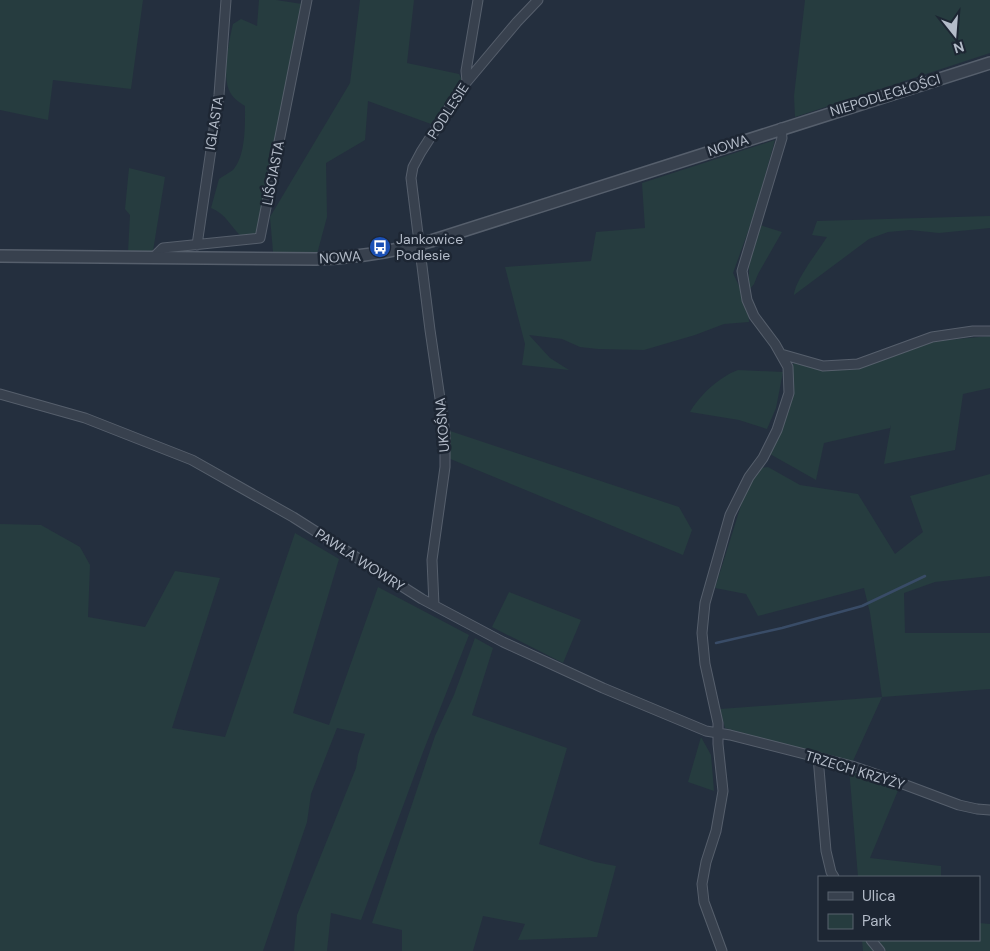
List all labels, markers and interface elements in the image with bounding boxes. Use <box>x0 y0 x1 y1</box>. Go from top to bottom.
north arrow <box>930 10 980 60</box>
text: N <box>951 37 966 58</box>
street label: NIEPODLEGŁOŚCI <box>828 70 942 120</box>
street label: PODLESIE <box>423 80 473 142</box>
street label: IGLASTA <box>201 95 227 151</box>
street label: NOWA <box>705 130 751 160</box>
street label: LIŚCIASTA <box>258 139 288 207</box>
place label: Jankowice Podlesie <box>396 230 463 264</box>
bus stop icon: Jankowice Podlesie <box>368 235 392 259</box>
street label: NOWA <box>318 247 362 267</box>
street label: UKOŚNA <box>431 397 453 453</box>
street label: PAWŁA WOWRY <box>312 524 408 596</box>
street label: TRZECH KRZYŻY <box>803 746 907 794</box>
legend <box>818 876 980 941</box>
text: Ulica <box>862 886 896 906</box>
text: Park <box>862 911 892 931</box>

